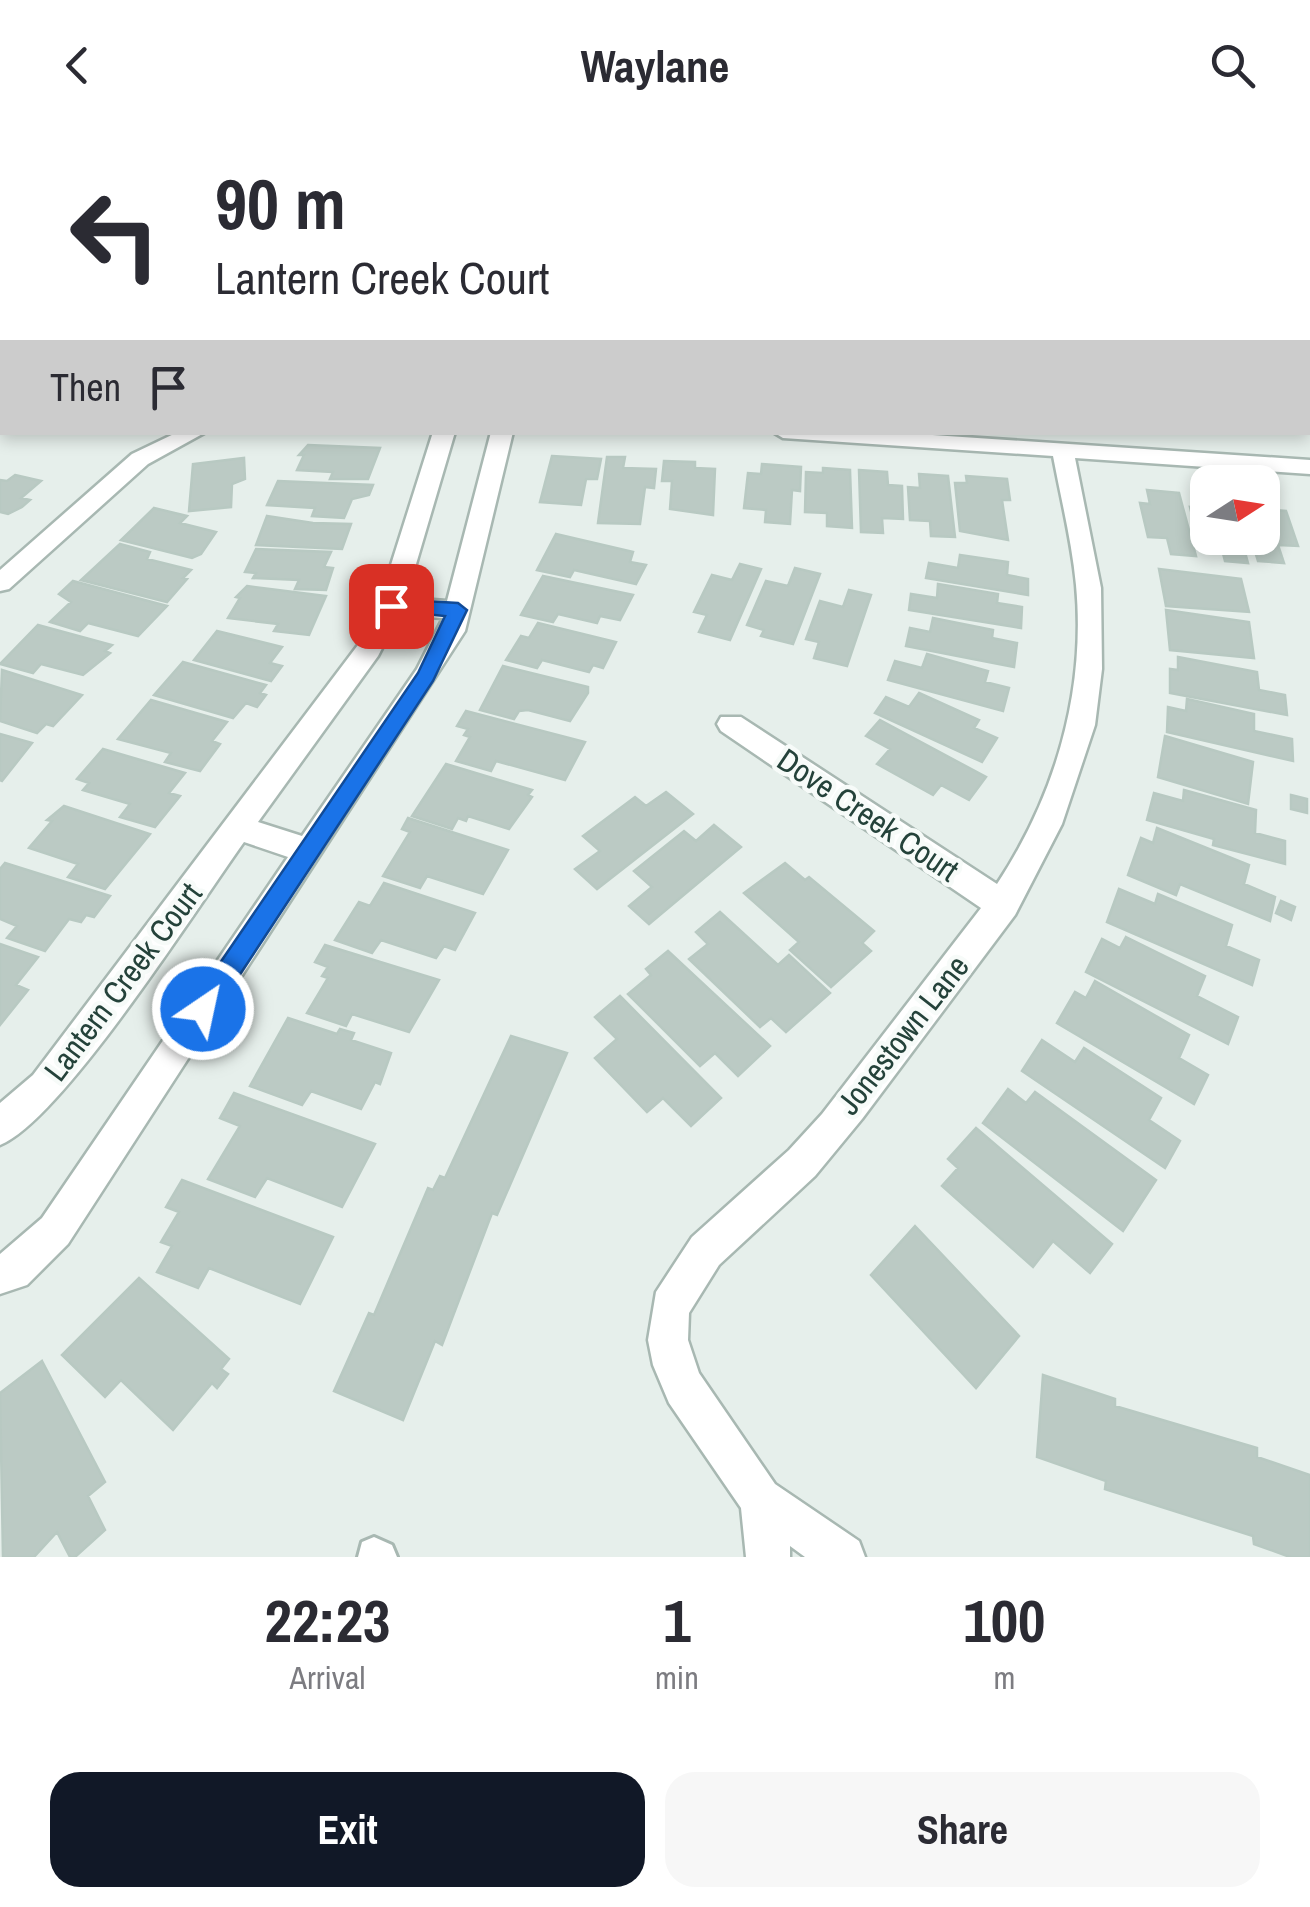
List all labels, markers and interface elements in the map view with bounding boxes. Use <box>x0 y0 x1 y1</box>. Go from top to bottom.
text: Waylane <box>581 35 729 96</box>
icon: back <box>50 38 105 93</box>
icon: search <box>1205 38 1260 93</box>
text: 90 m <box>215 157 346 251</box>
icon: left <box>50 170 180 300</box>
text: Lantern Creek Court <box>215 247 549 308</box>
icon: arrive <box>141 360 196 415</box>
text: Then <box>50 362 121 413</box>
north arrow <box>1190 465 1280 555</box>
map controls <box>1190 465 1280 555</box>
pin <box>349 564 434 649</box>
icon: arrive <box>364 579 419 634</box>
street label: Dove Creek Court <box>769 738 967 891</box>
street label: Lantern Creek Court <box>34 874 211 1090</box>
street label: Jonestown Lane <box>827 946 978 1123</box>
position arrow <box>151 957 255 1061</box>
text: 22:23 <box>265 1580 390 1661</box>
text: 1 <box>663 1580 691 1661</box>
text: 100 <box>963 1580 1045 1661</box>
text: Arrival <box>290 1656 365 1699</box>
text: min <box>655 1656 699 1699</box>
text: m <box>993 1656 1015 1699</box>
button: Exit <box>50 1772 645 1887</box>
button: Share <box>665 1772 1260 1887</box>

